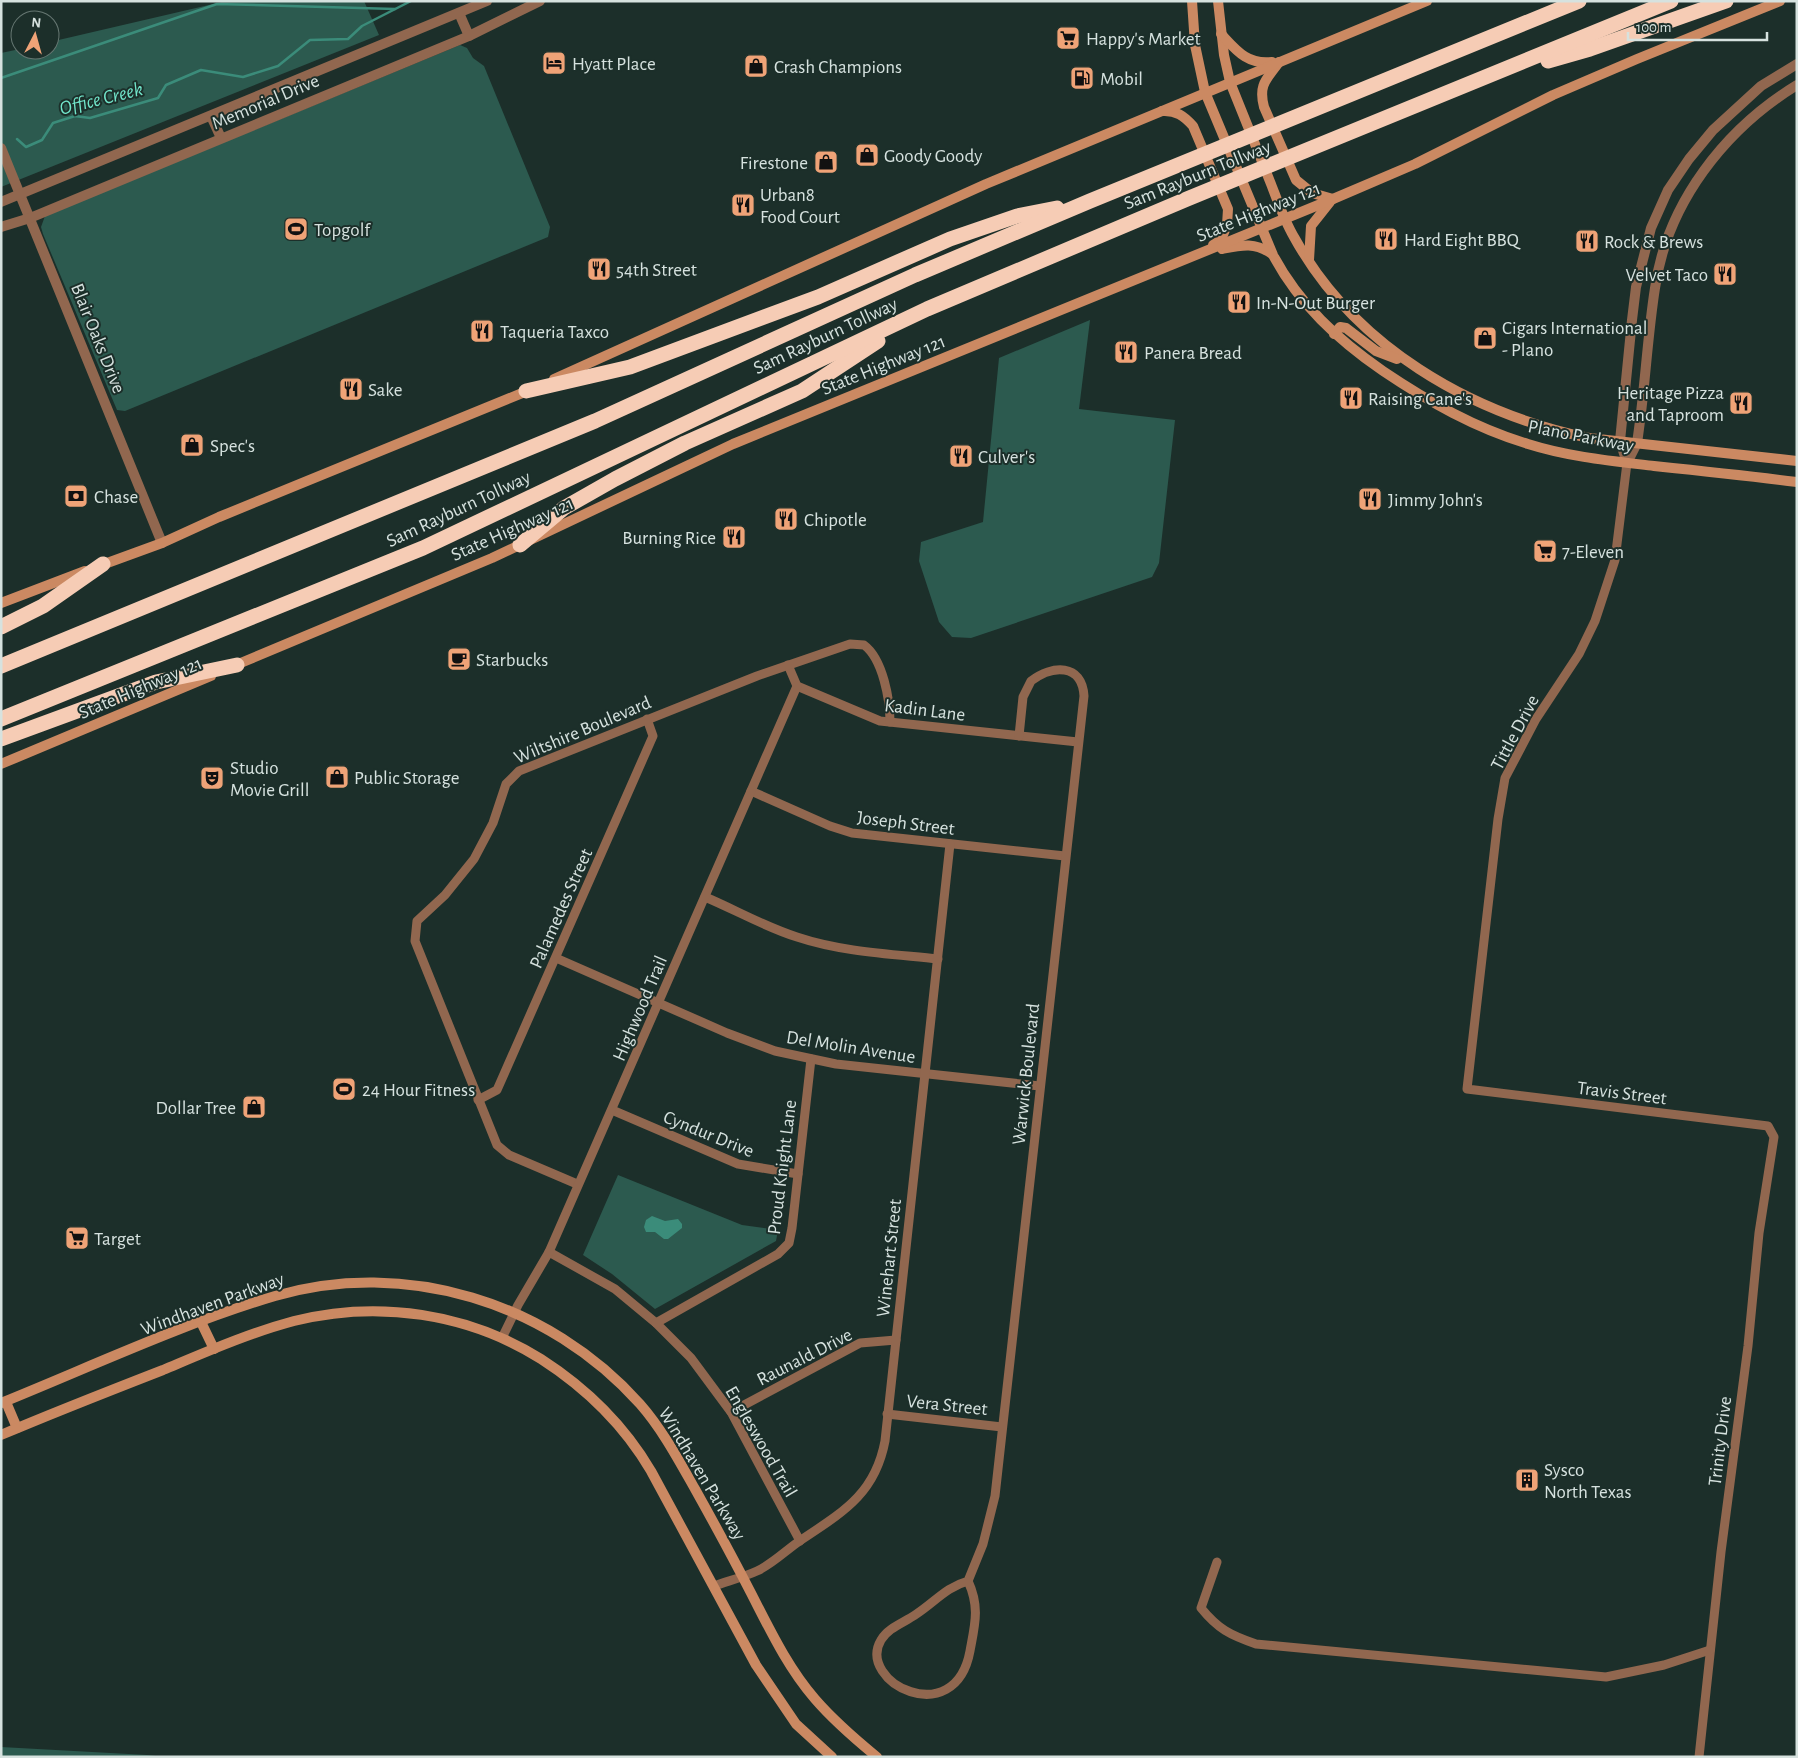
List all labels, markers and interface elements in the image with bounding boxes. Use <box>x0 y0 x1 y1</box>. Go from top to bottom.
north arrow <box>10 10 60 60</box>
scale bar <box>1628 10 1767 42</box>
text: N <box>31 16 42 31</box>
text: 100 m <box>1636 20 1671 35</box>
supermarket icon: Happy's Market <box>1055 25 1081 51</box>
place label: Happy's Market <box>1086 30 1201 49</box>
hotel icon: Hyatt Place <box>541 50 567 76</box>
shop icon: Crash Champions <box>743 53 769 79</box>
place label: Hyatt Place <box>572 55 656 74</box>
place label: Crash Champions <box>774 58 902 77</box>
fuel station icon: Mobil <box>1069 65 1095 91</box>
place label: Mobil <box>1100 70 1143 89</box>
street label: Memorial Drive <box>209 71 322 134</box>
water label: Office Creek <box>57 79 145 119</box>
street label: Sam Rayburn Tollway <box>1121 137 1274 214</box>
shop icon: Goody Goody <box>854 142 880 168</box>
place label: Goody Goody <box>884 147 982 166</box>
shop icon: Firestone <box>813 149 839 175</box>
place label: Firestone <box>740 154 808 173</box>
street label: State Highway 121 <box>1194 179 1323 246</box>
place label: Urban8 Food Court <box>760 186 840 227</box>
restaurant icon: Urban8 Food Court <box>730 192 756 218</box>
sports icon: Topgolf <box>283 216 309 242</box>
place label: Topgolf <box>314 221 371 240</box>
restaurant icon: Hard Eight BBQ <box>1373 226 1399 252</box>
restaurant icon: Rock & Brews <box>1574 228 1600 254</box>
place label: Hard Eight BBQ <box>1404 231 1521 250</box>
place label: Rock & Brews <box>1604 233 1703 252</box>
restaurant icon: 54th Street <box>586 256 612 282</box>
place label: 54th Street <box>616 261 697 280</box>
restaurant icon: Velvet Taco <box>1712 261 1738 287</box>
place label: Velvet Taco <box>1626 266 1708 285</box>
street label: Blair Oaks Drive <box>67 281 128 396</box>
restaurant icon: In-N-Out Burger <box>1226 289 1252 315</box>
place label: In-N-Out Burger <box>1256 294 1375 313</box>
street label: Sam Rayburn Tollway <box>751 295 901 378</box>
restaurant icon: Taqueria Taxco <box>469 318 495 344</box>
place label: Cigars International - Plano <box>1502 319 1647 360</box>
place label: Taqueria Taxco <box>500 323 609 342</box>
shop icon: Cigars International - Plano <box>1472 325 1498 351</box>
street label: State Highway 121 <box>819 332 948 399</box>
restaurant icon: Panera Bread <box>1113 339 1139 365</box>
place label: Panera Bread <box>1144 344 1242 363</box>
restaurant icon: Sake <box>338 376 364 402</box>
place label: Sake <box>368 381 403 400</box>
place label: Heritage Pizza and Taproom <box>1617 384 1724 425</box>
restaurant icon: Raising Cane's <box>1338 385 1364 411</box>
place label: Raising Cane's <box>1368 390 1472 409</box>
restaurant icon: Heritage Pizza and Taproom <box>1728 390 1754 416</box>
street label: Plano Parkway <box>1526 417 1635 456</box>
shop icon: Spec's <box>179 432 205 458</box>
place label: Spec's <box>210 437 255 456</box>
restaurant icon: Culver's <box>948 443 974 469</box>
place label: Culver's <box>978 448 1035 467</box>
street label: Sam Rayburn Tollway <box>384 468 534 551</box>
bank icon: Chase <box>63 483 89 509</box>
restaurant icon: Jimmy John's <box>1357 486 1383 512</box>
place label: Chase <box>94 488 138 507</box>
place label: Jimmy John's <box>1388 491 1483 510</box>
street label: State Highway 121 <box>449 494 577 565</box>
restaurant icon: Chipotle <box>773 506 799 532</box>
place label: Chipotle <box>804 511 867 530</box>
restaurant icon: Burning Rice <box>721 524 747 550</box>
place label: Burning Rice <box>622 529 716 548</box>
supermarket icon: 7-Eleven <box>1532 538 1558 564</box>
place label: 7-Eleven <box>1562 543 1624 562</box>
cafe icon: Starbucks <box>446 646 472 672</box>
place label: Starbucks <box>476 651 548 670</box>
street label: State Highway 121 <box>76 654 205 723</box>
street label: Tittle Drive <box>1488 692 1543 773</box>
street label: Wiltshire Boulevard <box>511 693 654 768</box>
street label: Kadin Lane <box>883 696 966 725</box>
place label: Studio Movie Grill <box>230 759 309 800</box>
shop icon: Public Storage <box>324 764 350 790</box>
theatre icon: Studio Movie Grill <box>199 765 225 791</box>
place label: Public Storage <box>354 769 459 788</box>
street label: Joseph Street <box>856 808 956 839</box>
street label: Palamedes Street <box>526 846 596 971</box>
street label: Highwood Trail <box>610 953 671 1064</box>
street label: Warwick Boulevard <box>1010 1002 1043 1146</box>
street label: Del Molin Avenue <box>785 1028 917 1067</box>
sports icon: 24 Hour Fitness <box>331 1076 357 1102</box>
street label: Travis Street <box>1576 1079 1668 1108</box>
place label: 24 Hour Fitness <box>362 1081 475 1100</box>
shop icon: Dollar Tree <box>241 1094 267 1120</box>
place label: Dollar Tree <box>155 1099 236 1118</box>
street label: Proud Knight Lane <box>765 1099 800 1236</box>
street label: Cyndur Drive <box>660 1108 756 1161</box>
street label: Winehart Street <box>874 1198 905 1318</box>
supermarket icon: Target <box>64 1225 90 1251</box>
place label: Target <box>94 1230 141 1249</box>
street label: Windhaven Parkway <box>138 1270 287 1339</box>
street label: Raunald Drive <box>754 1325 855 1389</box>
street label: Engleswood Trail <box>721 1383 800 1501</box>
street label: Vera Street <box>905 1392 988 1419</box>
street label: Trinity Drive <box>1706 1395 1735 1487</box>
street label: Windhaven Parkway <box>655 1404 749 1543</box>
place label: Sysco North Texas <box>1544 1461 1631 1502</box>
building icon: Sysco North Texas <box>1514 1467 1540 1493</box>

